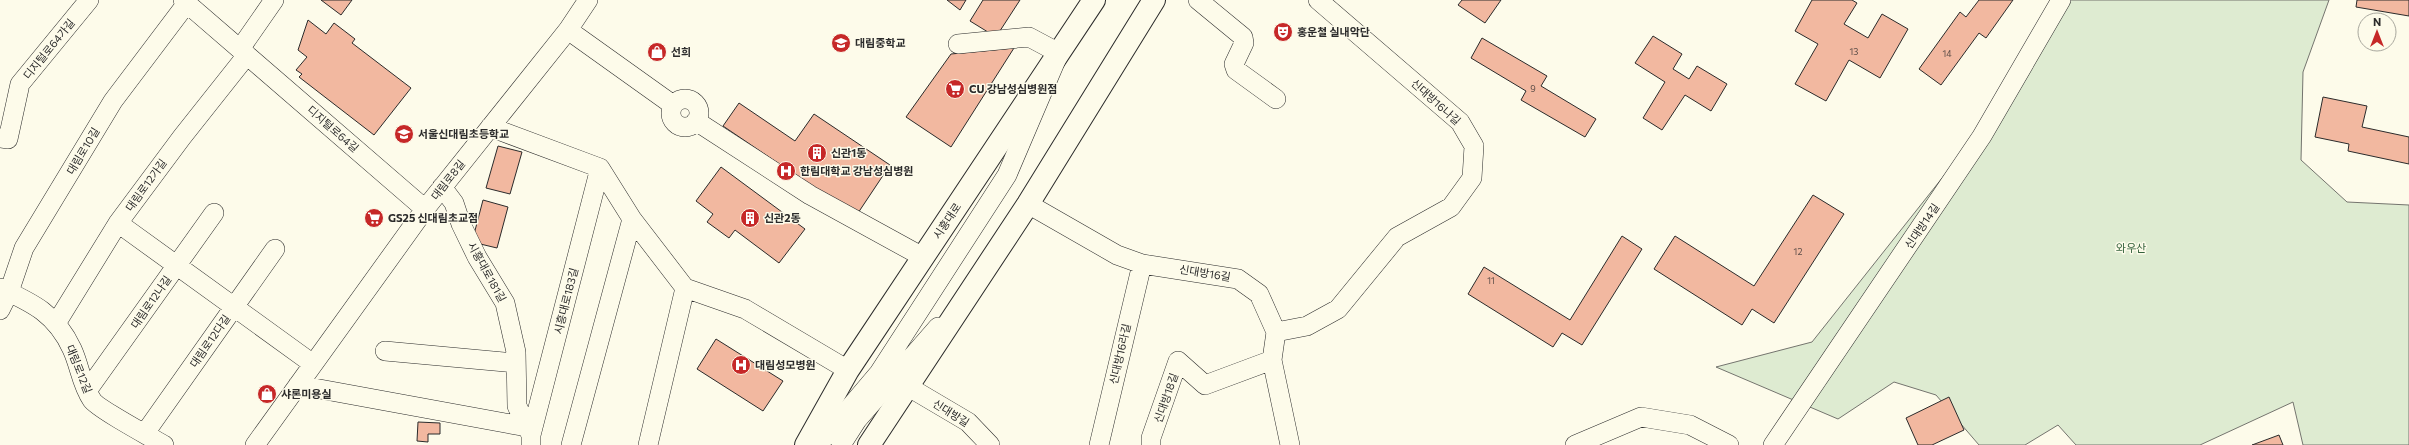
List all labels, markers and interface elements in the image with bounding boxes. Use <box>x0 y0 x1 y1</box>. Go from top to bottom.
north arrow <box>2357 12 2397 52</box>
text: N <box>2373 15 2381 28</box>
street label: 디지털로64가길 <box>20 16 77 82</box>
theatre icon: 홍운철 실내악단 <box>1272 21 1294 43</box>
place label: 홍운철 실내악단 <box>1297 25 1370 38</box>
school or university icon: 대림중학교 <box>830 32 852 54</box>
place label: 대림중학교 <box>855 36 906 49</box>
shop icon: 선희 <box>646 41 668 63</box>
place label: 선희 <box>671 45 691 58</box>
house number: 13 <box>1850 46 1858 57</box>
house number: 14 <box>1942 48 1952 59</box>
street label: 신대방16나길 <box>1409 76 1464 127</box>
supermarket icon: CU 강남성심병원점 <box>944 78 966 100</box>
place label: CU 강남성심병원점 <box>969 82 1057 95</box>
house number: 9 <box>1530 83 1536 94</box>
street label: 디지털로64길 <box>305 103 362 154</box>
school or university icon: 서울신대림초등학교 <box>393 123 415 145</box>
street label: 대림로10길 <box>64 125 102 177</box>
place label: 서울신대림초등학교 <box>418 127 509 140</box>
building icon: 신관1동 <box>806 142 828 164</box>
place label: 신관1동 <box>831 146 866 159</box>
street label: 대림로12가길 <box>122 156 169 213</box>
street label: 대림로8길 <box>428 157 467 202</box>
hospital icon: 한림대학교 강남성심병원 <box>775 160 797 182</box>
place label: 한림대학교 강남성심병원 <box>800 164 913 177</box>
street label: 시흥대로 <box>930 200 963 241</box>
street label: 신대방14길 <box>1902 201 1941 251</box>
supermarket icon: GS25 신대림초교점 <box>363 207 385 229</box>
building icon: 신관2동 <box>739 207 761 229</box>
place label: GS25 신대림초교점 <box>388 211 478 224</box>
place label: 신관2동 <box>764 211 801 224</box>
street label: 시흥대로181길 <box>466 239 509 304</box>
park label: 와우산 <box>2116 241 2146 254</box>
house number: 12 <box>1794 246 1802 257</box>
street label: 신대방16길 <box>1178 262 1232 283</box>
street label: 시흥대로183길 <box>551 266 580 336</box>
street label: 대림로12나길 <box>128 273 174 331</box>
house number: 11 <box>1487 275 1495 286</box>
street label: 대림로12다길 <box>187 312 233 370</box>
street label: 신대방16라길 <box>1106 322 1133 386</box>
street label: 대림로12길 <box>64 343 95 395</box>
hospital icon: 대림성모병원 <box>730 354 752 376</box>
place label: 대림성모병원 <box>755 358 816 371</box>
street label: 신대방18길 <box>1151 371 1180 424</box>
shop icon: 샤론미용실 <box>256 383 278 405</box>
place label: 샤론미용실 <box>281 387 332 400</box>
street label: 신대방길 <box>931 396 972 429</box>

